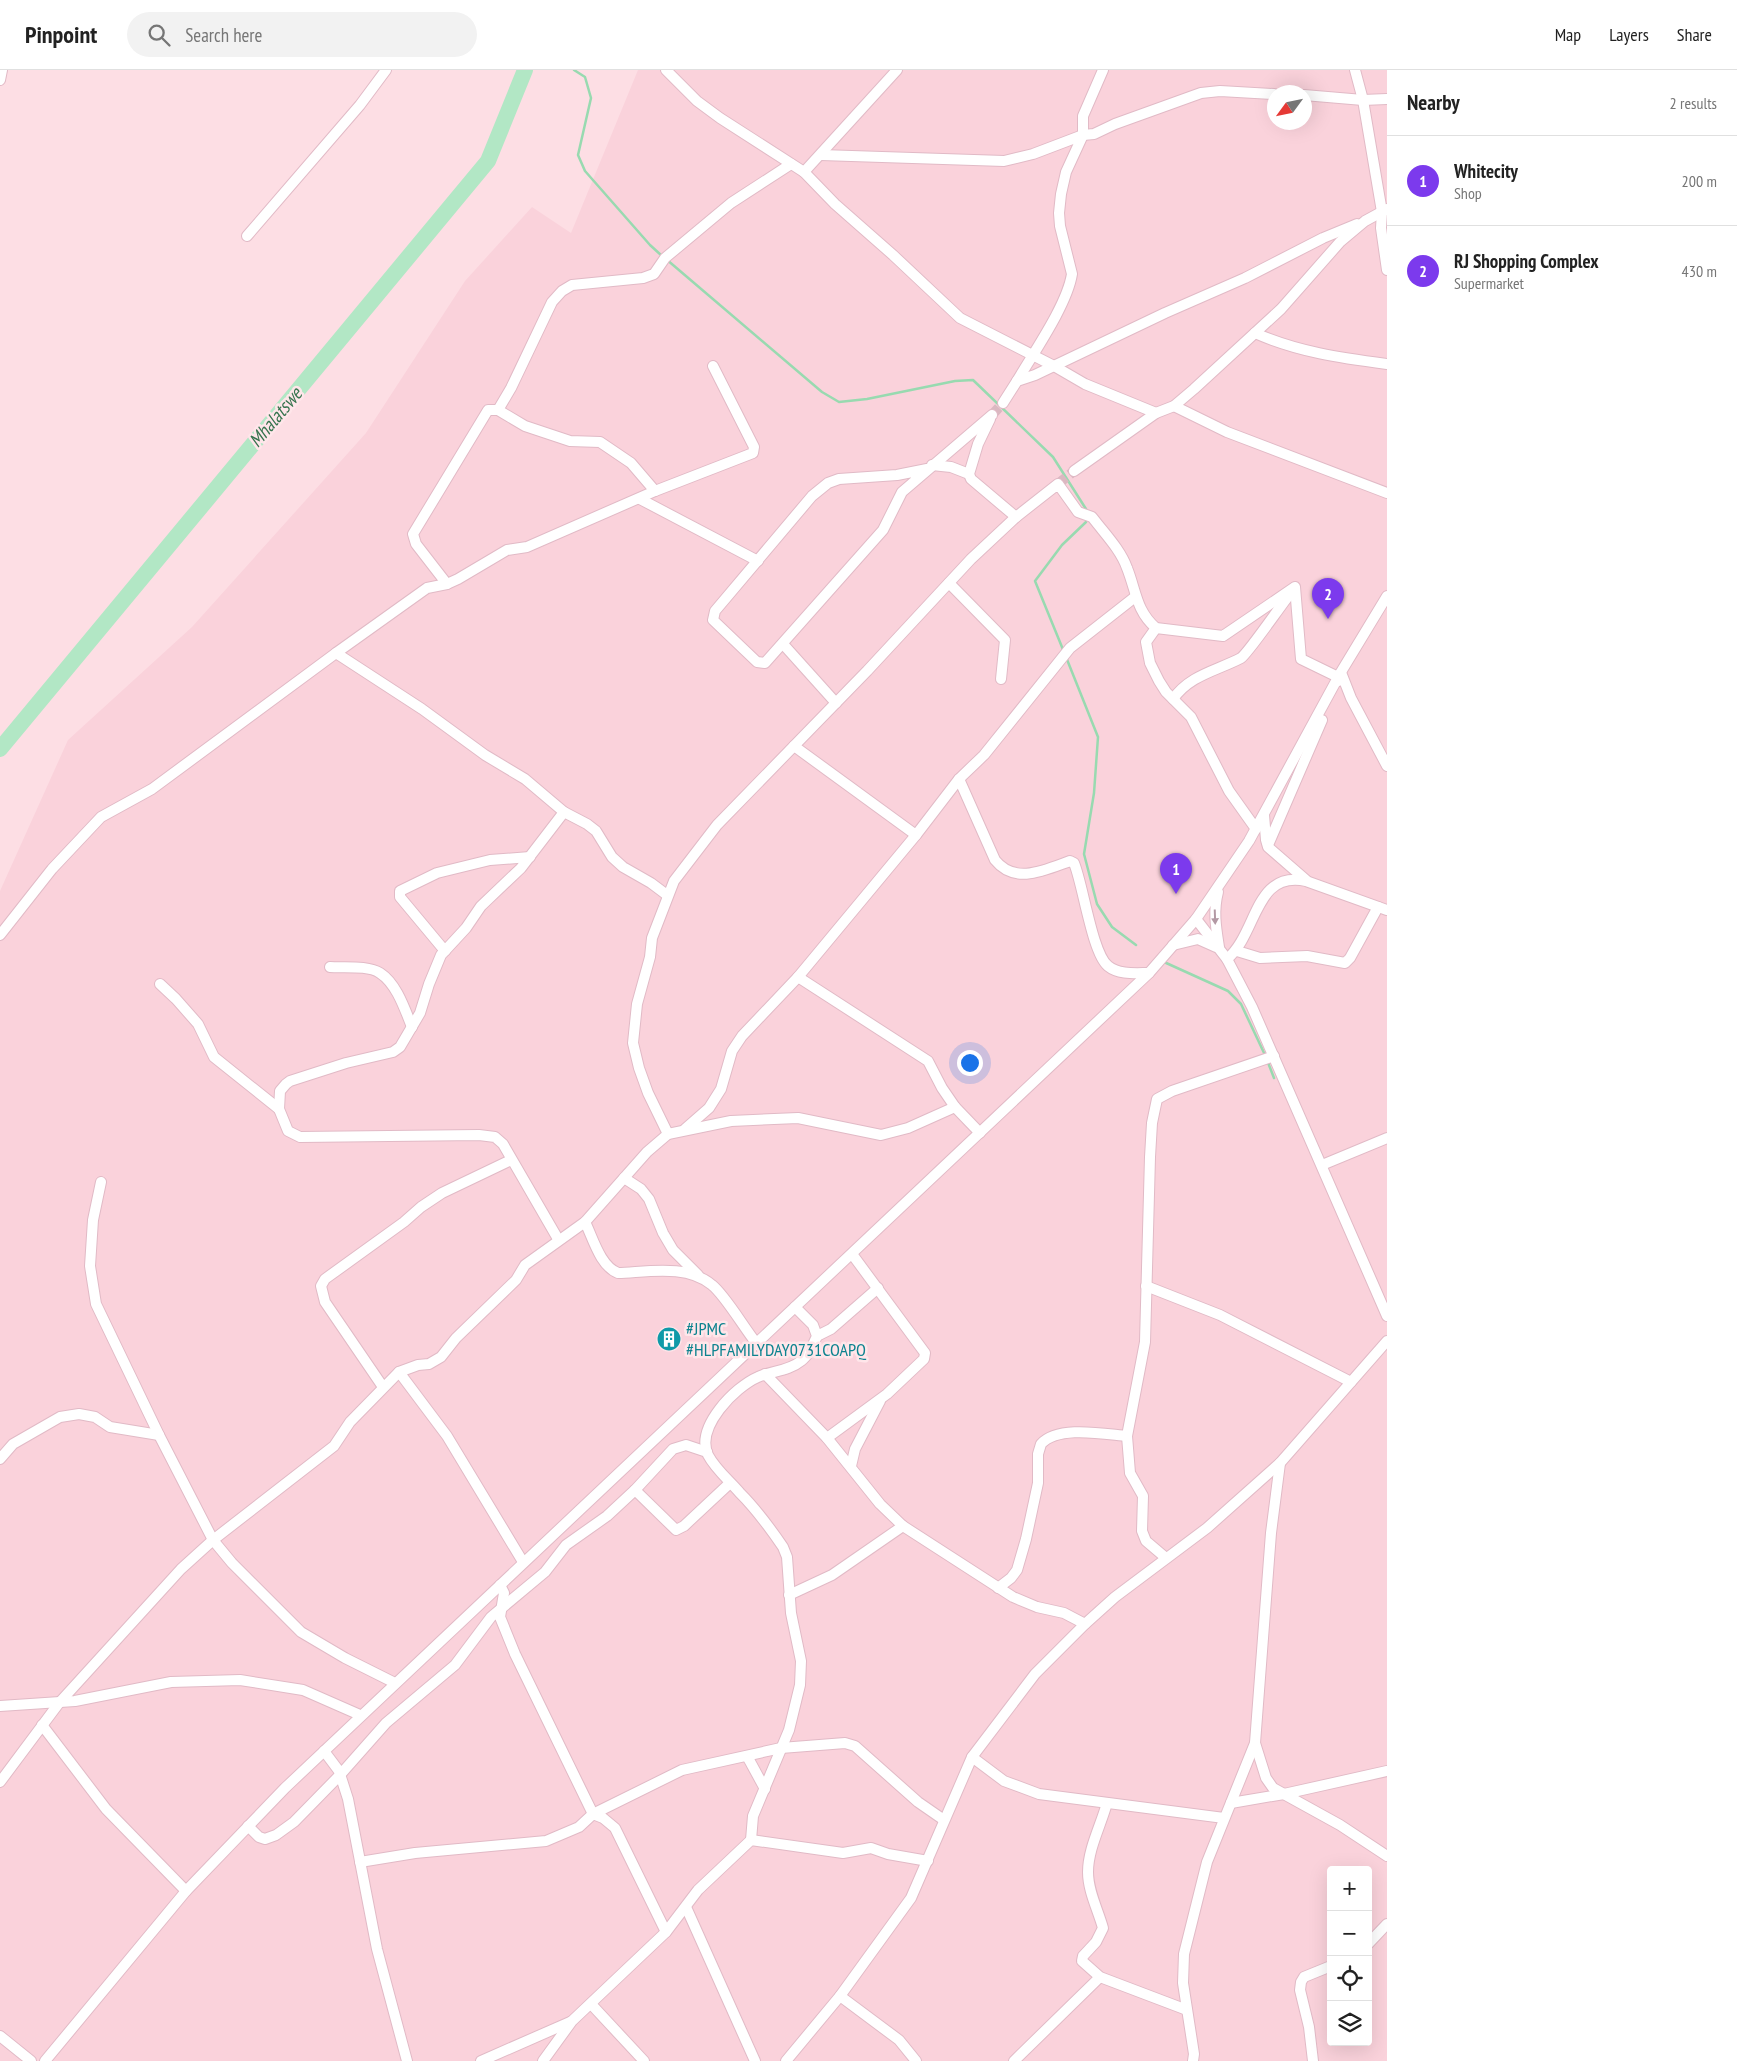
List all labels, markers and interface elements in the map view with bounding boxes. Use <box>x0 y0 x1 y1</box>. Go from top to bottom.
search box <box>127 12 477 57</box>
text: Pinpoint <box>25 19 97 50</box>
icon: search <box>145 21 173 49</box>
text: Search here <box>185 23 262 47</box>
text: Map <box>1555 23 1581 46</box>
text: Layers <box>1609 23 1649 46</box>
text: Share <box>1677 23 1712 46</box>
north arrow <box>1267 85 1312 130</box>
text: Nearby <box>1407 89 1460 116</box>
text: 2 results <box>1670 93 1717 113</box>
text: Whitecity <box>1454 159 1518 183</box>
text: 1 <box>1419 171 1427 191</box>
text: 200 m <box>1682 171 1717 191</box>
text: Shop <box>1454 183 1482 203</box>
text: RJ Shopping Complex <box>1454 249 1599 273</box>
text: 2 <box>1419 261 1427 281</box>
text: 430 m <box>1682 261 1717 281</box>
text: Supermarket <box>1454 273 1524 293</box>
water label: Mhalatswe <box>243 381 308 452</box>
pin: 2 <box>1312 578 1344 619</box>
pin: 1 <box>1160 853 1192 894</box>
one-way arrow <box>1211 910 1219 926</box>
your location <box>957 1050 983 1076</box>
place label: #JPMC #HLPFAMILYDAY0731COAPQ <box>686 1317 867 1361</box>
building icon: #JPMC #HLPFAMILYDAY0731COAPQ <box>656 1326 682 1352</box>
map controls <box>1327 1866 1372 2046</box>
button: + <box>1327 1866 1372 1911</box>
button: − <box>1327 1911 1372 1956</box>
button: locate <box>1327 1956 1372 2001</box>
button: layers <box>1327 2001 1372 2046</box>

